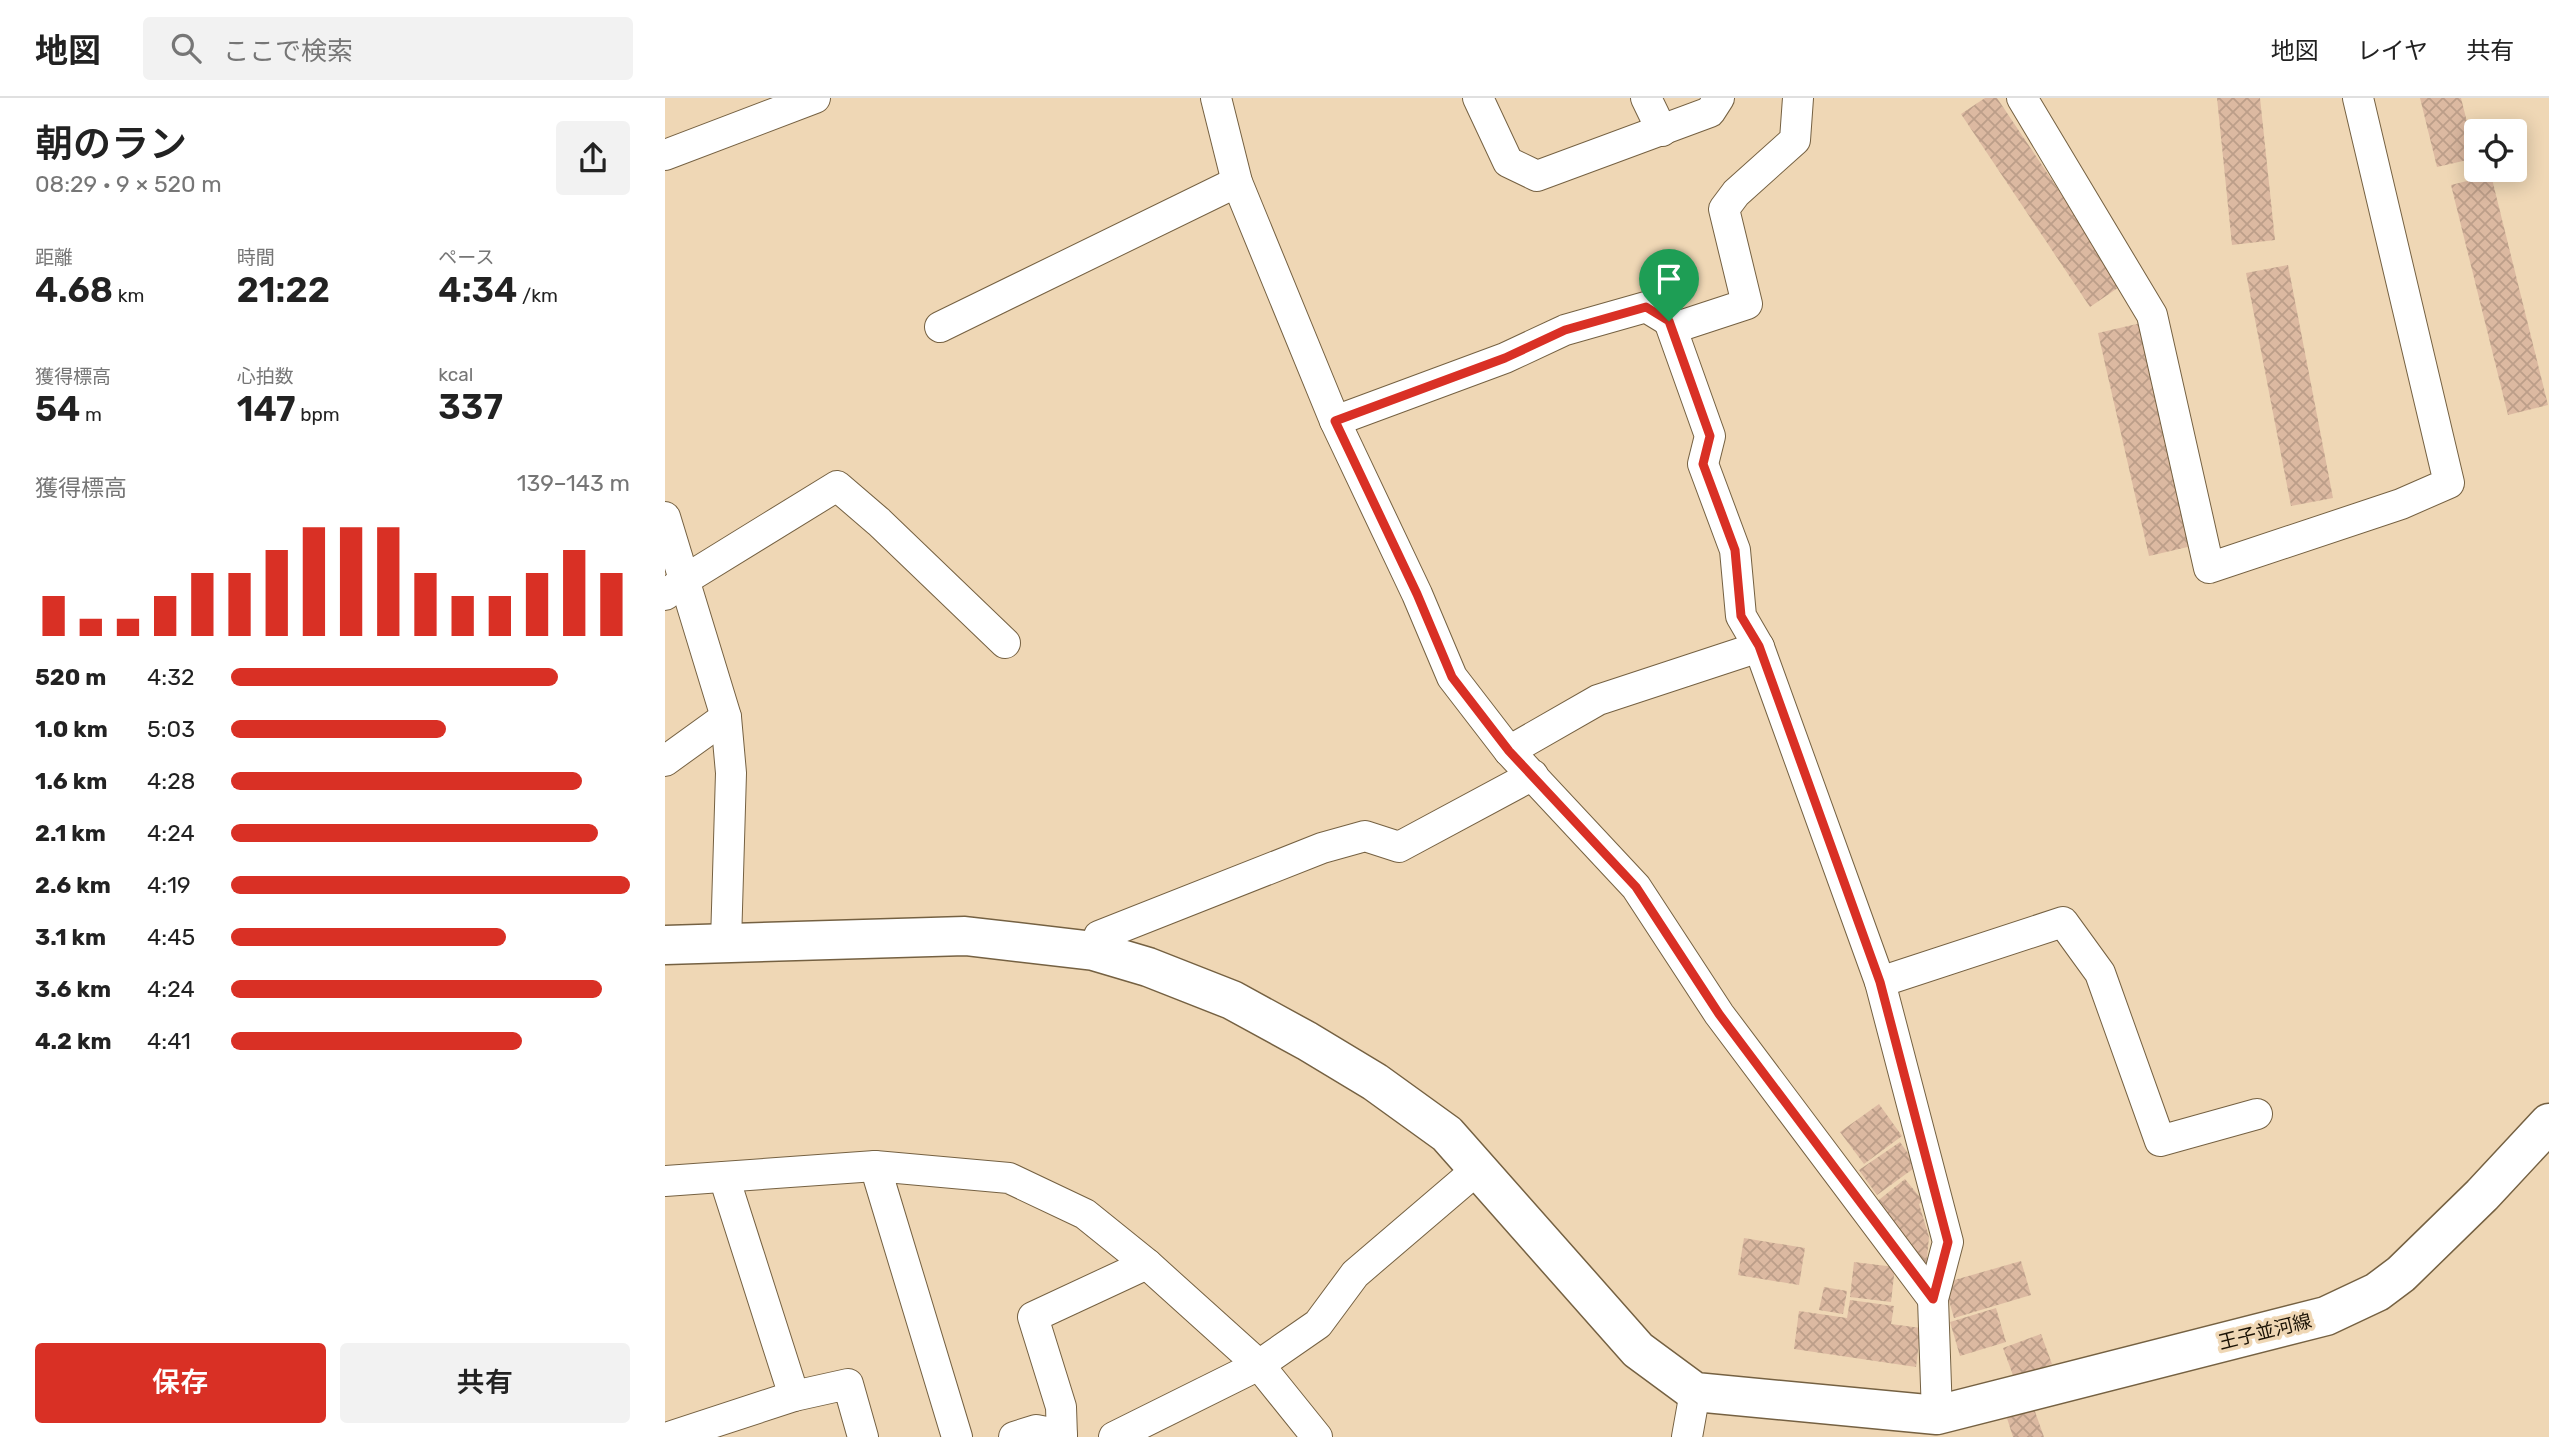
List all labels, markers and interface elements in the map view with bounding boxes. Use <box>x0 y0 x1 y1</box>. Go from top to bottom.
search box <box>143 17 633 80</box>
icon: search <box>167 29 205 67</box>
text: 地図 <box>35 31 101 70</box>
text: ここで検索 <box>223 36 353 67</box>
text: 地図 <box>2271 37 2319 65</box>
text: レイヤ <box>2357 37 2428 65</box>
text: 共有 <box>2466 37 2514 65</box>
map controls <box>2464 119 2527 182</box>
button: locate <box>2464 119 2527 182</box>
text: 朝のラン <box>35 121 187 167</box>
button: share <box>556 121 630 195</box>
text: 08:29 · 9 × 520 m <box>35 170 222 198</box>
text: 距離 <box>35 246 73 269</box>
text: 時間 <box>237 246 275 269</box>
text: ペース <box>438 246 494 269</box>
pin <box>1639 249 1699 321</box>
icon: arrive <box>1650 260 1688 298</box>
text: 4.68 <box>35 269 113 311</box>
text: 21:22 <box>237 269 330 311</box>
text: 4:34 <box>438 269 517 311</box>
text: km <box>113 284 144 307</box>
text: /km <box>517 284 558 307</box>
text: kcal <box>438 363 473 386</box>
text: 獲得標高 <box>35 365 111 388</box>
text: 心拍数 <box>237 365 294 388</box>
text: 337 <box>438 386 503 428</box>
text: 54 <box>35 388 80 430</box>
text: 147 <box>237 388 296 430</box>
text: m <box>80 403 102 426</box>
text: bpm <box>296 403 340 426</box>
text: 139–143 m <box>517 469 630 497</box>
text: 獲得標高 <box>35 474 127 502</box>
text: 520 m <box>35 663 106 691</box>
text: 4:32 <box>147 663 195 691</box>
text: 1.0 km <box>35 715 108 743</box>
text: 5:03 <box>147 715 195 743</box>
text: 1.6 km <box>35 767 107 795</box>
text: 4:28 <box>147 767 195 795</box>
text: 2.1 km <box>35 819 106 847</box>
text: 4:24 <box>147 819 195 847</box>
text: 2.6 km <box>35 871 111 899</box>
text: 4:19 <box>147 871 191 899</box>
text: 3.1 km <box>35 923 106 951</box>
text: 4:45 <box>147 923 195 951</box>
text: 3.6 km <box>35 975 111 1003</box>
text: 4:24 <box>147 975 195 1003</box>
text: 4.2 km <box>35 1027 111 1055</box>
text: 4:41 <box>147 1027 191 1055</box>
street label: 王子並河線 <box>2216 1309 2314 1354</box>
button: 保存 <box>35 1343 326 1423</box>
button: 共有 <box>340 1343 630 1423</box>

